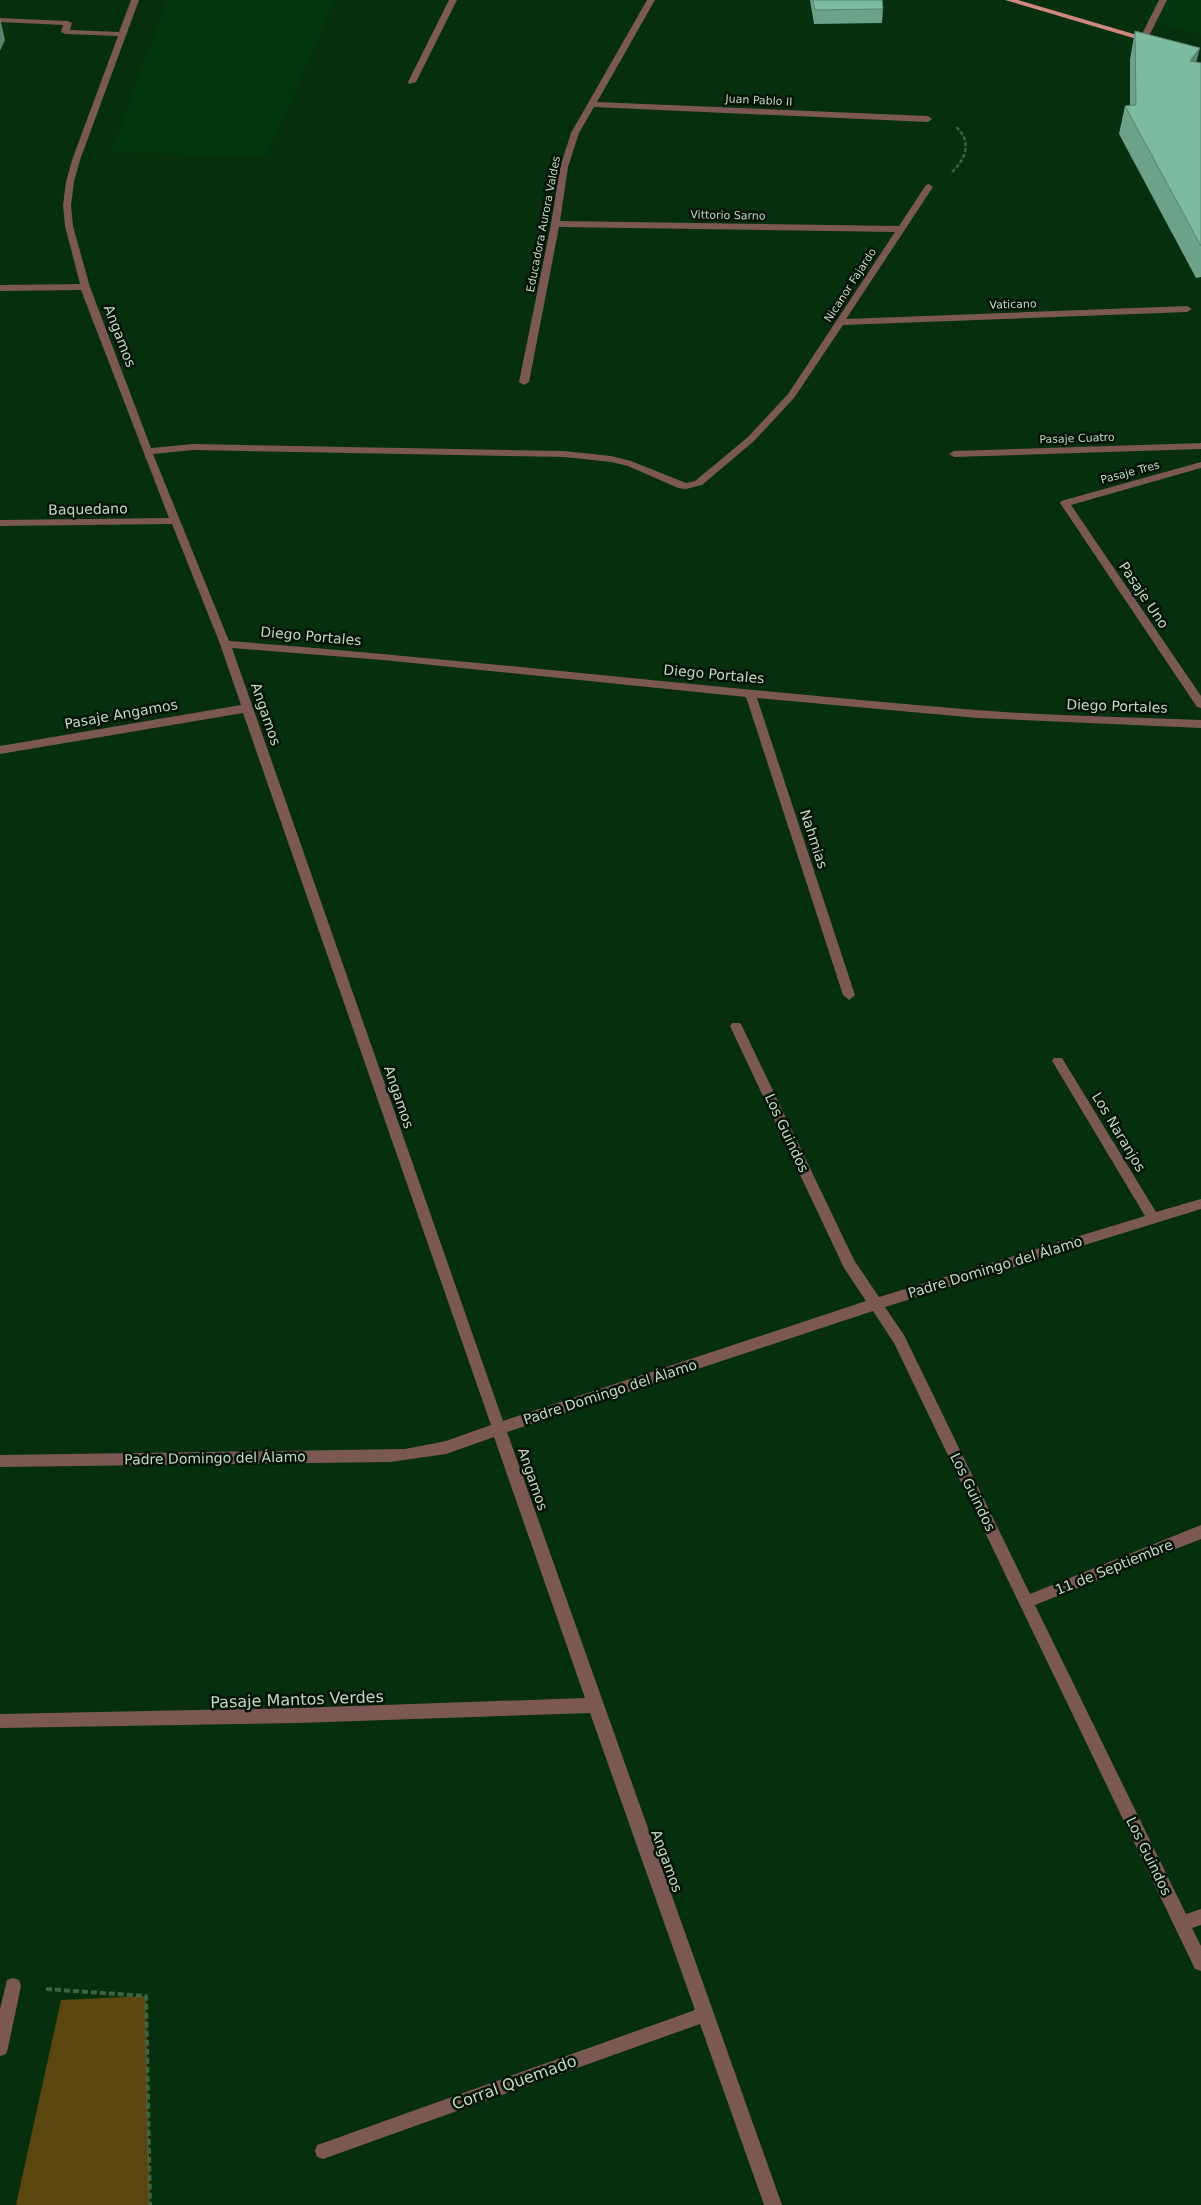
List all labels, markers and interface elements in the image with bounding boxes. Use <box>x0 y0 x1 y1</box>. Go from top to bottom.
street label: Juan Pablo II <box>724 92 793 109</box>
street label: Educadora Aurora Valdes <box>524 155 563 293</box>
street label: Vittorio Sarno <box>690 208 766 223</box>
street label: Nicanor Fajardo <box>822 246 879 325</box>
street label: Vaticano <box>989 297 1037 312</box>
street label: Angamos <box>101 303 139 369</box>
street label: Pasaje Cuatro <box>1039 431 1115 446</box>
street label: Pasaje Tres <box>1099 458 1161 487</box>
street label: Baquedano <box>48 500 128 518</box>
street label: Pasaje Uno <box>1116 559 1172 631</box>
street label: Diego Portales <box>260 624 362 648</box>
street label: Diego Portales <box>663 662 765 686</box>
street label: Angamos <box>248 680 284 748</box>
street label: Pasaje Angamos <box>63 696 179 732</box>
street label: Diego Portales <box>1066 696 1168 716</box>
street label: Nahmias <box>797 807 831 871</box>
street label: Angamos <box>381 1063 417 1131</box>
street label: Los Naranjos <box>1089 1089 1149 1175</box>
street label: Los Guindos <box>762 1091 812 1175</box>
street label: Padre Domingo del Álamo <box>906 1233 1084 1301</box>
street label: Padre Domingo del Álamo <box>521 1356 699 1428</box>
street label: Angamos <box>515 1445 551 1513</box>
street label: Padre Domingo del Álamo <box>124 1448 306 1468</box>
street label: Los Guindos <box>947 1450 999 1534</box>
street label: 11 de Septiembre <box>1053 1536 1175 1598</box>
street label: Pasaje Mantos Verdes <box>210 1687 384 1712</box>
street label: Los Guindos <box>1123 1814 1175 1898</box>
street label: Angamos <box>648 1828 686 1894</box>
street label: Corral Quemado <box>449 2051 579 2114</box>

